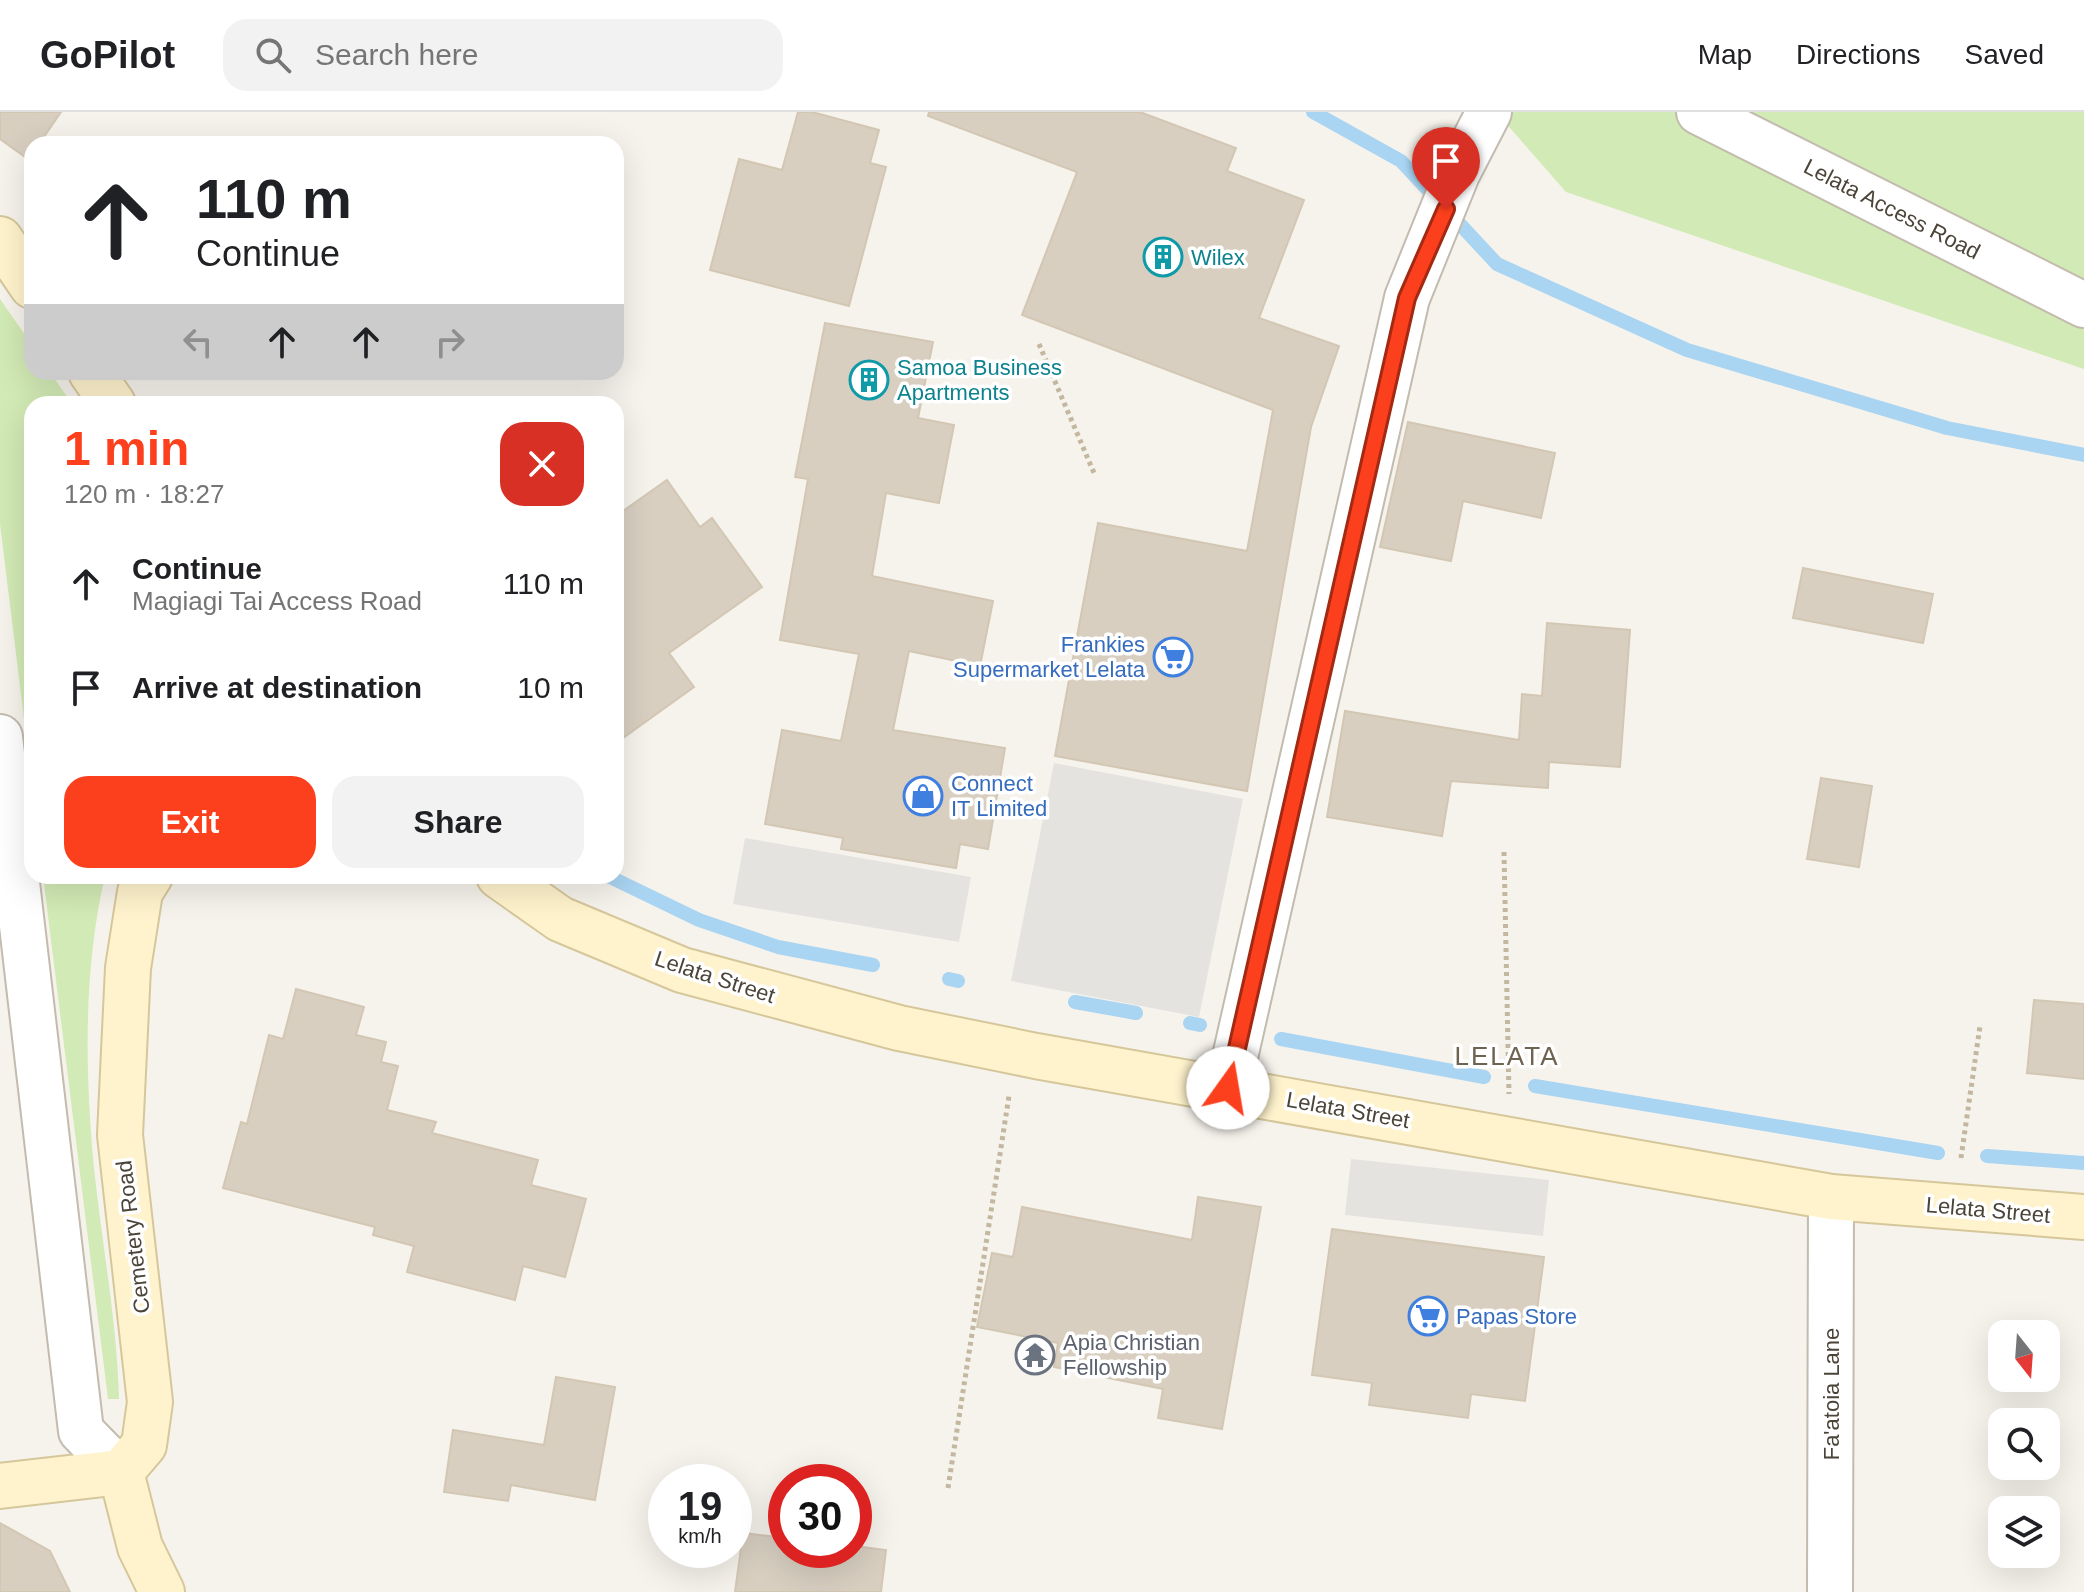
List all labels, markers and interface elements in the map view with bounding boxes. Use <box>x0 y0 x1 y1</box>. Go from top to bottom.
search box <box>223 19 783 91</box>
icon: search <box>251 33 295 77</box>
text: GoPilot <box>40 34 175 76</box>
text: Search here <box>315 38 479 71</box>
text: Map <box>1698 39 1752 70</box>
text: Directions <box>1796 39 1921 70</box>
text: Saved <box>1965 39 2044 70</box>
pin <box>1412 127 1480 209</box>
icon: arrive <box>1424 139 1468 183</box>
street label: Lelata Access Road <box>1800 154 1984 264</box>
text: 110 m <box>196 167 352 230</box>
icon: ahead <box>64 168 168 272</box>
text: Continue <box>196 233 340 274</box>
building icon: Wilex <box>1142 236 1184 278</box>
place label: Wilex <box>1191 245 1245 270</box>
icon: left <box>176 320 220 364</box>
icon: ahead <box>260 320 304 364</box>
icon: ahead <box>344 320 388 364</box>
icon: right <box>428 320 472 364</box>
place label: Samoa Business Apartments <box>897 355 1062 405</box>
building icon: Samoa Business Apartments <box>848 359 890 401</box>
text: 1 min <box>64 422 189 475</box>
button: close <box>500 422 584 506</box>
text: 120 m · 18:27 <box>64 479 224 509</box>
text: Continue <box>132 552 262 585</box>
icon: ahead <box>64 562 108 606</box>
text: 110 m <box>503 567 584 600</box>
text: Magiagi Tai Access Road <box>132 586 422 616</box>
place label: Frankies Supermarket Lelata <box>953 632 1146 682</box>
supermarket icon: Frankies Supermarket Lelata <box>1152 636 1194 678</box>
icon: arrive <box>64 666 108 710</box>
text: Arrive at destination <box>132 671 422 704</box>
text: 10 m <box>517 671 584 704</box>
place label: Connect IT Limited <box>951 771 1047 821</box>
shop icon: Connect IT Limited <box>902 775 944 817</box>
button: Exit <box>64 776 316 868</box>
button: Share <box>332 776 584 868</box>
street label: Lelata Street <box>652 946 778 1008</box>
district label: LELATA <box>1455 1041 1559 1071</box>
position arrow <box>1186 1046 1270 1130</box>
street label: Lelata Street <box>1284 1087 1412 1133</box>
street label: Cemetery Road <box>111 1159 155 1315</box>
street label: Lelata Street <box>1925 1192 2051 1228</box>
supermarket icon: Papas Store <box>1407 1295 1449 1337</box>
place label: Papas Store <box>1456 1304 1577 1329</box>
north arrow <box>1988 1320 2060 1392</box>
map controls <box>1988 1320 2060 1568</box>
street label: Fa'atoia Lane <box>1819 1328 1844 1460</box>
place label: Apia Christian Fellowship <box>1063 1330 1200 1380</box>
temple icon: Apia Christian Fellowship <box>1014 1334 1056 1376</box>
button: search <box>1988 1408 2060 1480</box>
speed limit sign: 30 <box>768 1464 872 1568</box>
text: 19 <box>678 1484 722 1528</box>
button: layers <box>1988 1496 2060 1568</box>
text: km/h <box>678 1525 722 1547</box>

